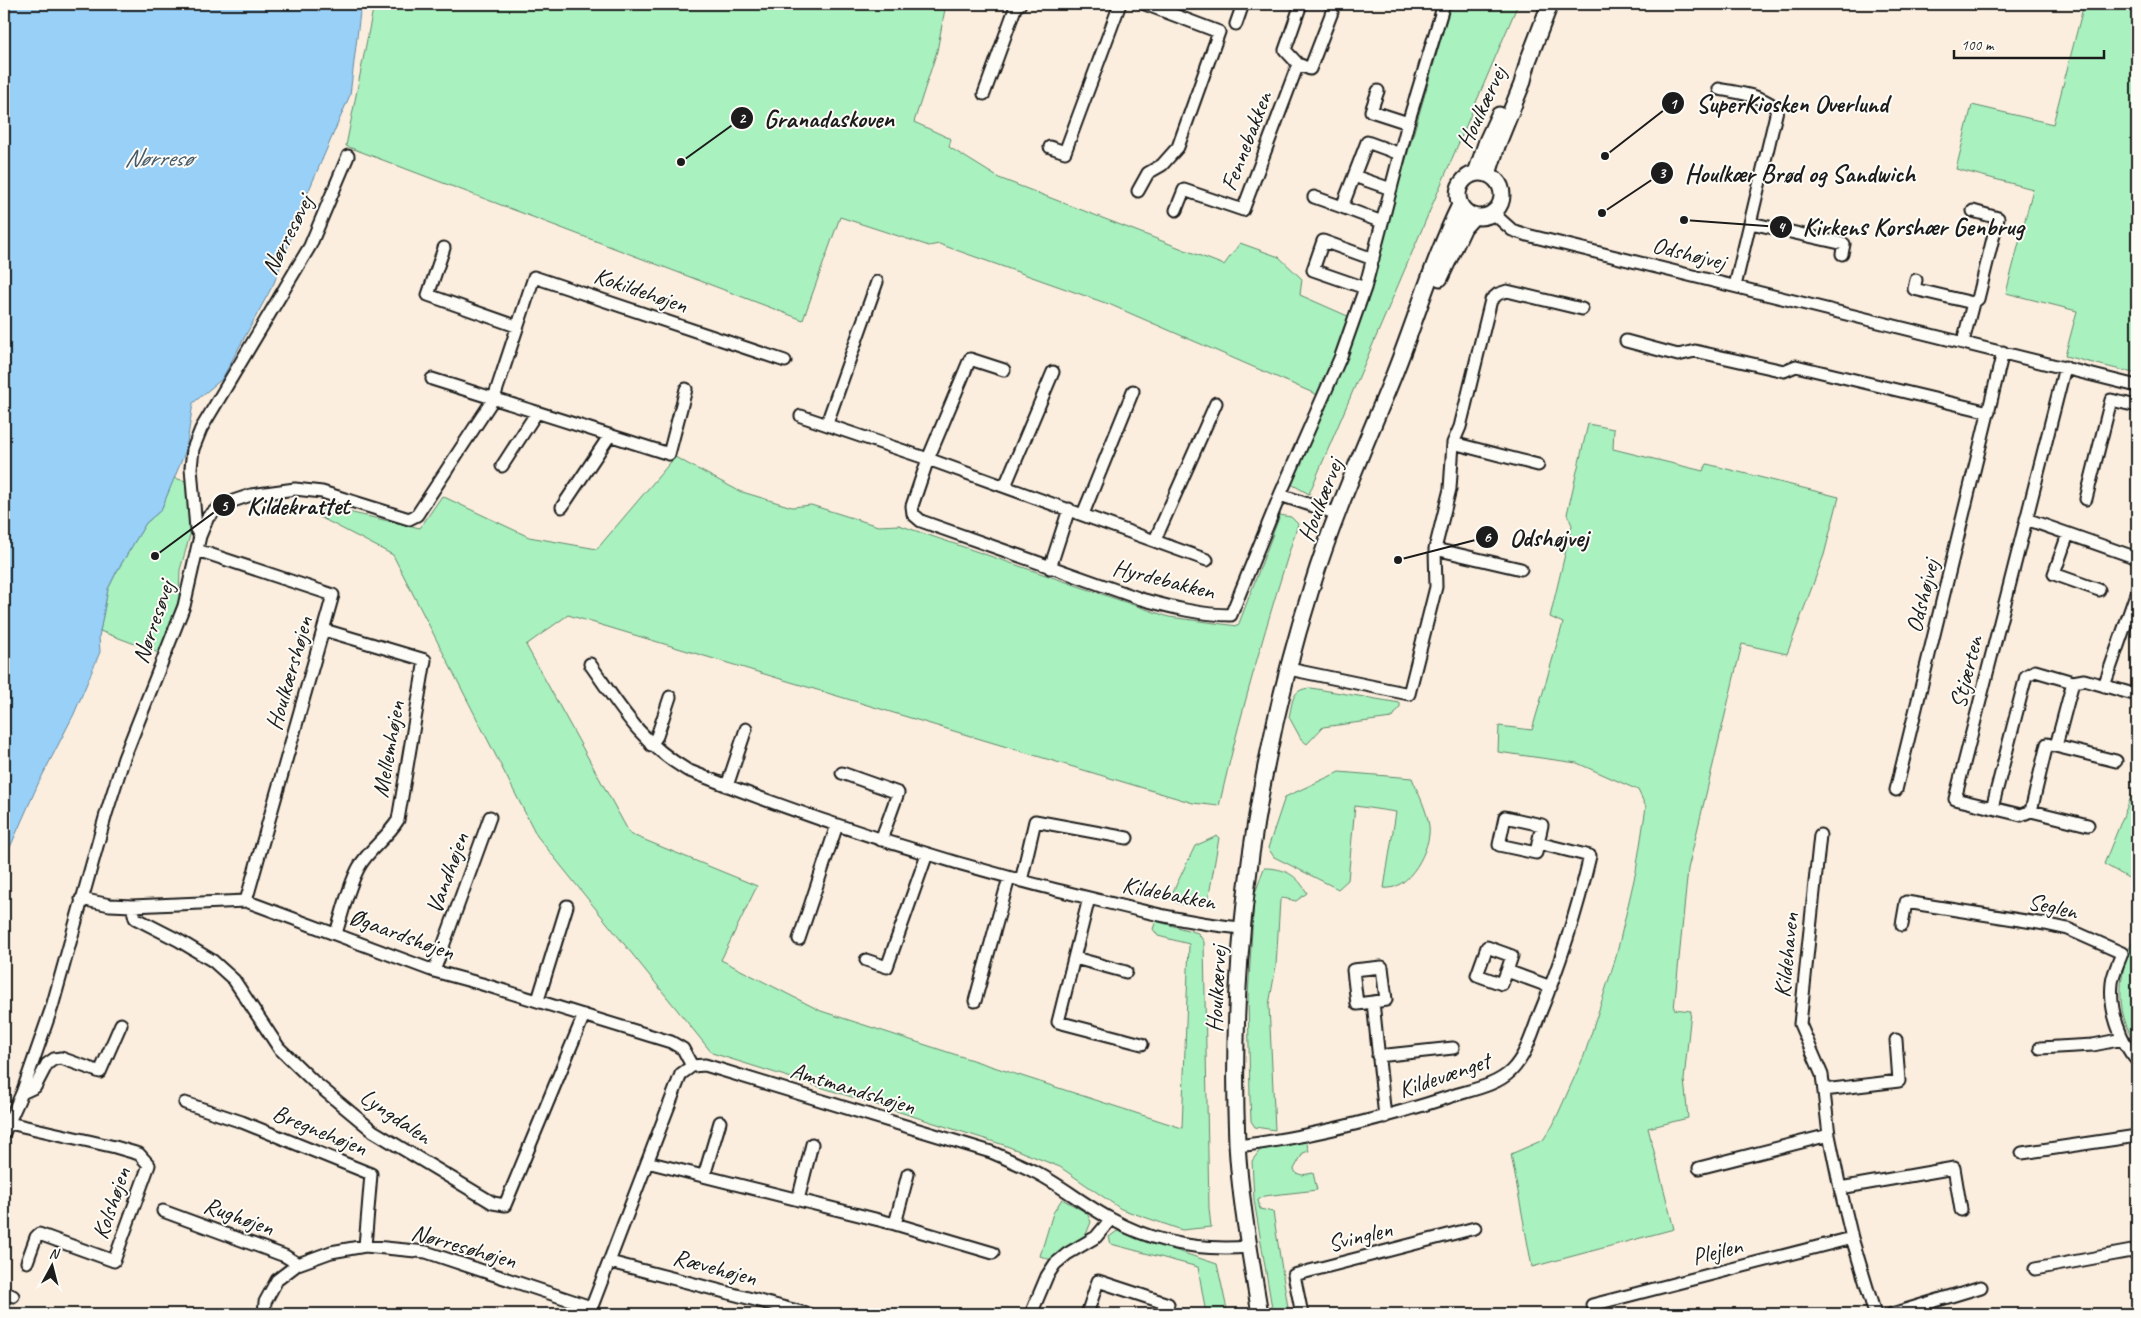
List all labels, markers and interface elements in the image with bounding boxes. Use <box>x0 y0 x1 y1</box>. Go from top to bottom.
scale bar <box>1954 28 2104 60</box>
text: 100 m <box>1961 36 1995 55</box>
street label: Houlkærvej <box>1449 59 1514 153</box>
callout: SuperKiosken Overlund <box>1661 83 1899 123</box>
street label: Fennebakken <box>1213 86 1279 195</box>
text: SuperKiosken Overlund <box>1696 88 1892 120</box>
text: 1 <box>1670 95 1679 114</box>
callout: Granadaskoven <box>730 98 904 138</box>
text: Granadaskoven <box>764 103 895 135</box>
text: 2 <box>739 109 747 128</box>
water label: Nørresø <box>124 142 198 174</box>
callout: Houlkær Brød og Sandwich <box>1650 153 1925 193</box>
text: Houlkær Brød og Sandwich <box>1685 158 1916 190</box>
text: 3 <box>1659 164 1667 183</box>
street label: Nørresøvej <box>254 187 321 280</box>
callout: Kirkens Korshær Genbrug <box>1768 207 2034 247</box>
text: Kirkens Korshær Genbrug <box>1802 211 2026 243</box>
text: 4 <box>1778 218 1787 237</box>
street label: Odshøjvej <box>1649 229 1732 277</box>
street label: Kokildehøjen <box>590 260 692 320</box>
street label: Houlkærvej <box>1290 451 1351 546</box>
callout: Kildekrattet <box>211 485 359 525</box>
text: Kildekrattet <box>247 490 352 522</box>
text: 5 <box>221 497 229 516</box>
callout: Odshøjvej <box>1475 517 1599 557</box>
text: Odshøjvej <box>1509 522 1591 554</box>
text: 6 <box>1483 528 1491 547</box>
street label: Hyrdebakken <box>1110 552 1219 606</box>
street label: Odshøjvej <box>1898 553 1946 636</box>
street label: Nørresøvej <box>125 574 182 667</box>
street label: Houlkærshøjen <box>258 612 320 733</box>
street label: Stjærten <box>1943 631 1990 712</box>
street label: Mellemhøjen <box>365 698 411 800</box>
street label: Vandhøjen <box>419 828 476 918</box>
street label: Kildebakken <box>1120 869 1219 917</box>
street label: Seglen <box>2025 886 2082 927</box>
street label: Øgaardshøjen <box>345 901 459 967</box>
street label: Kildehaven <box>1767 911 1805 999</box>
street label: Houlkærvej <box>1199 942 1233 1033</box>
street label: Kildevænget <box>1394 1044 1497 1105</box>
street label: Amtmandshøjen <box>787 1055 919 1121</box>
street label: Lyngdalen <box>355 1081 438 1151</box>
street label: Bregnehøjen <box>268 1098 372 1163</box>
street label: Kolshøjen <box>85 1163 137 1243</box>
street label: Rughøjen <box>200 1190 278 1243</box>
street label: Svinglen <box>1325 1214 1395 1258</box>
street label: Nørresøhøjen <box>408 1217 520 1275</box>
street label: Plejlen <box>1689 1230 1746 1272</box>
north arrow <box>28 1240 78 1290</box>
street label: Rævehøjen <box>670 1241 760 1293</box>
text: N <box>48 1245 61 1263</box>

